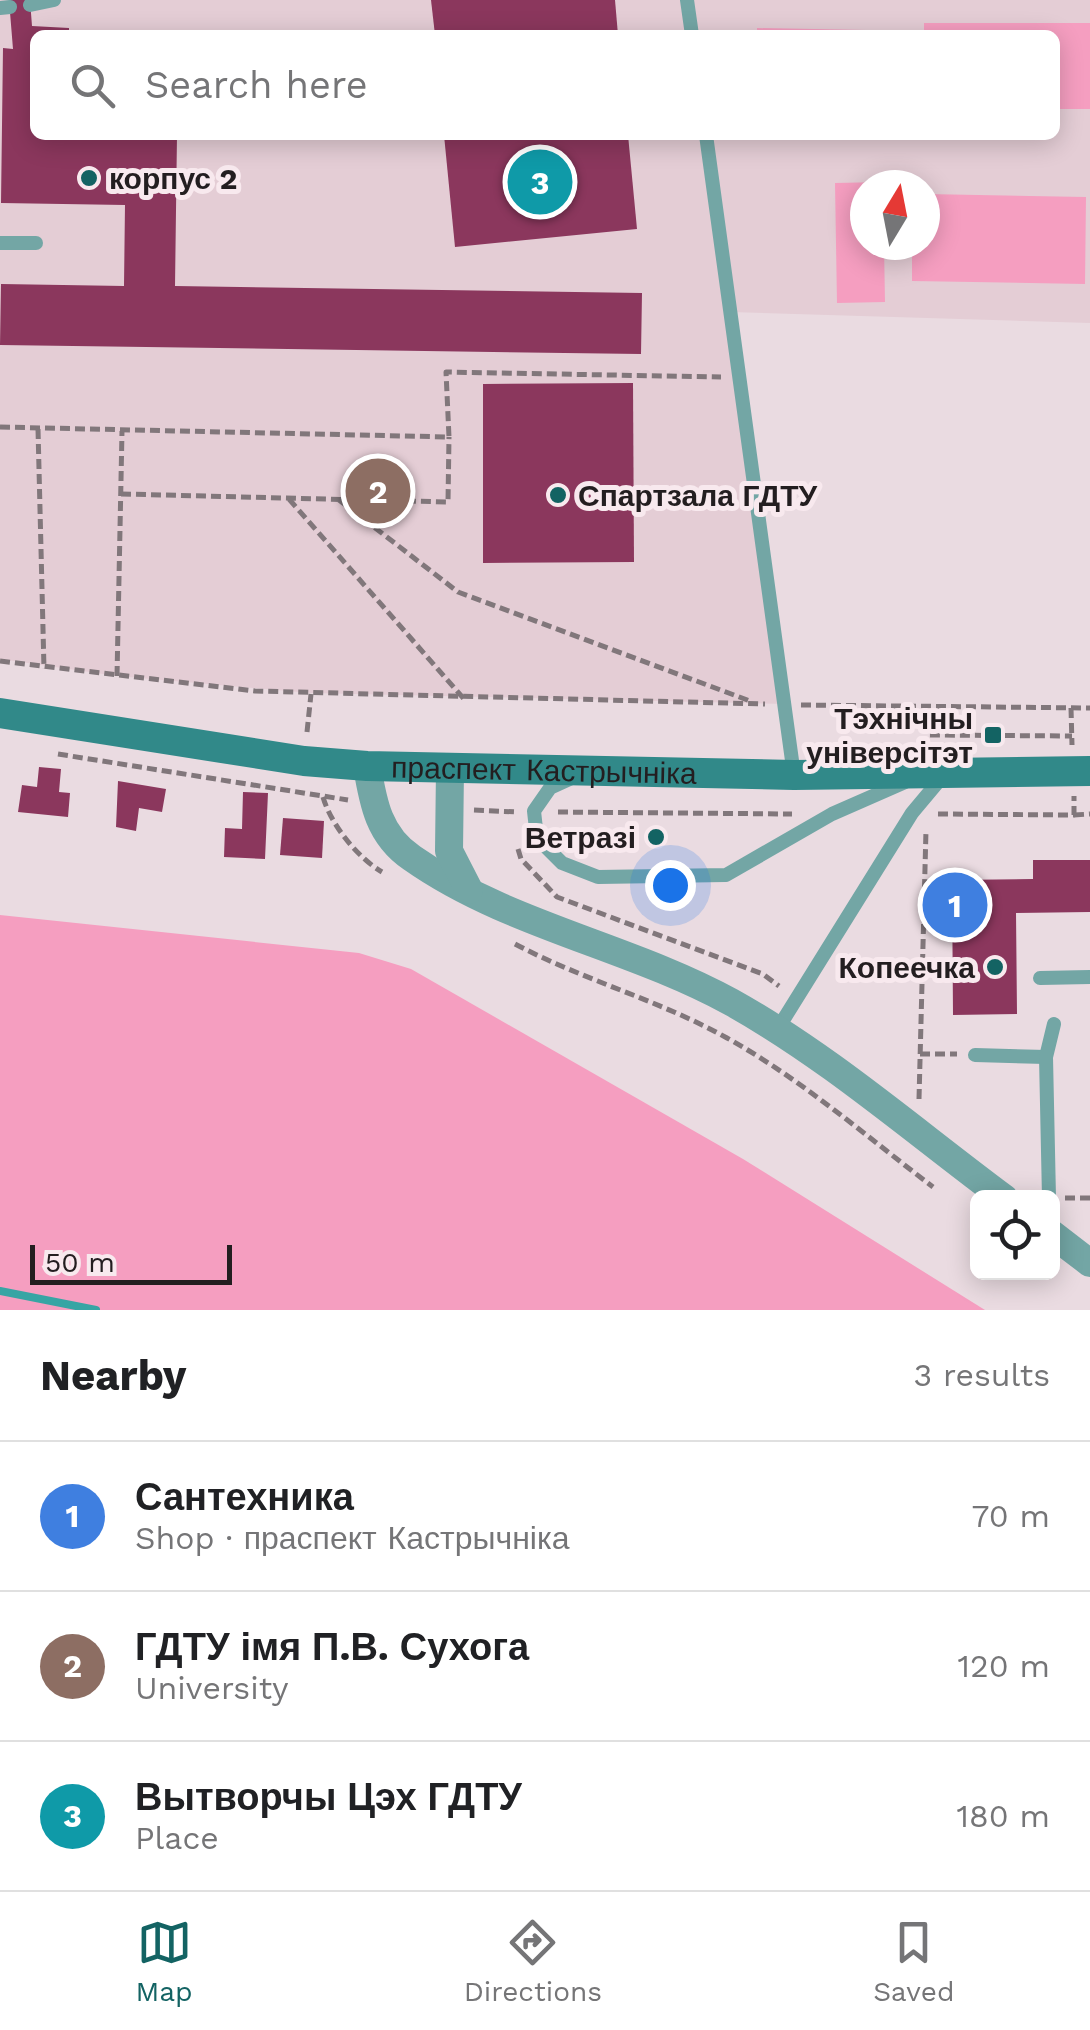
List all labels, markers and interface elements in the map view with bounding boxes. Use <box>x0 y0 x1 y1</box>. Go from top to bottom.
search box <box>30 30 1060 140</box>
icon: search <box>65 58 120 113</box>
text: Search here <box>145 63 368 107</box>
pin: 3 <box>508 144 572 220</box>
place label: корпус 2 <box>109 161 237 196</box>
marker: корпус 2 <box>78 167 100 189</box>
north arrow <box>850 170 940 260</box>
pin: 2 <box>346 454 410 528</box>
place label: Спартзала ГДТУ <box>578 478 818 513</box>
marker: Спартзала ГДТУ <box>547 484 569 506</box>
place label: Тэхнічны універсітэт <box>806 701 973 770</box>
marker: Тэхнічны універсітэт <box>982 724 1004 746</box>
street label: праспект Кастрычніка <box>391 749 697 790</box>
place label: Ветразі <box>525 820 636 855</box>
marker: Ветразі <box>645 826 667 848</box>
your location <box>645 860 696 911</box>
pin: 1 <box>922 868 988 942</box>
place label: Копеечка <box>839 950 975 985</box>
marker: Копеечка <box>984 956 1006 978</box>
map controls <box>970 1190 1060 1280</box>
button: locate <box>970 1190 1060 1280</box>
scale bar <box>30 1240 232 1284</box>
text: 50 m <box>45 1246 115 1279</box>
text: Nearby <box>40 1351 187 1400</box>
text: 3 results <box>913 1356 1050 1394</box>
text: Сантехника <box>135 1475 354 1519</box>
text: 1 <box>66 1497 79 1535</box>
text: 70 m <box>971 1497 1050 1535</box>
text: Shop · праспект Кастрычніка <box>135 1519 569 1557</box>
text: ГДТУ імя П.В. Сухога <box>135 1625 529 1669</box>
text: 2 <box>63 1647 82 1685</box>
text: 120 m <box>958 1647 1050 1685</box>
text: University <box>135 1669 289 1707</box>
text: Вытворчы Цэх ГДТУ <box>135 1775 522 1819</box>
text: 3 <box>63 1797 82 1835</box>
text: 180 m <box>956 1797 1050 1835</box>
text: Place <box>135 1819 219 1857</box>
tab: Map <box>136 1915 193 2008</box>
tab: Directions <box>464 1915 602 2008</box>
tab: Saved <box>873 1915 954 2008</box>

